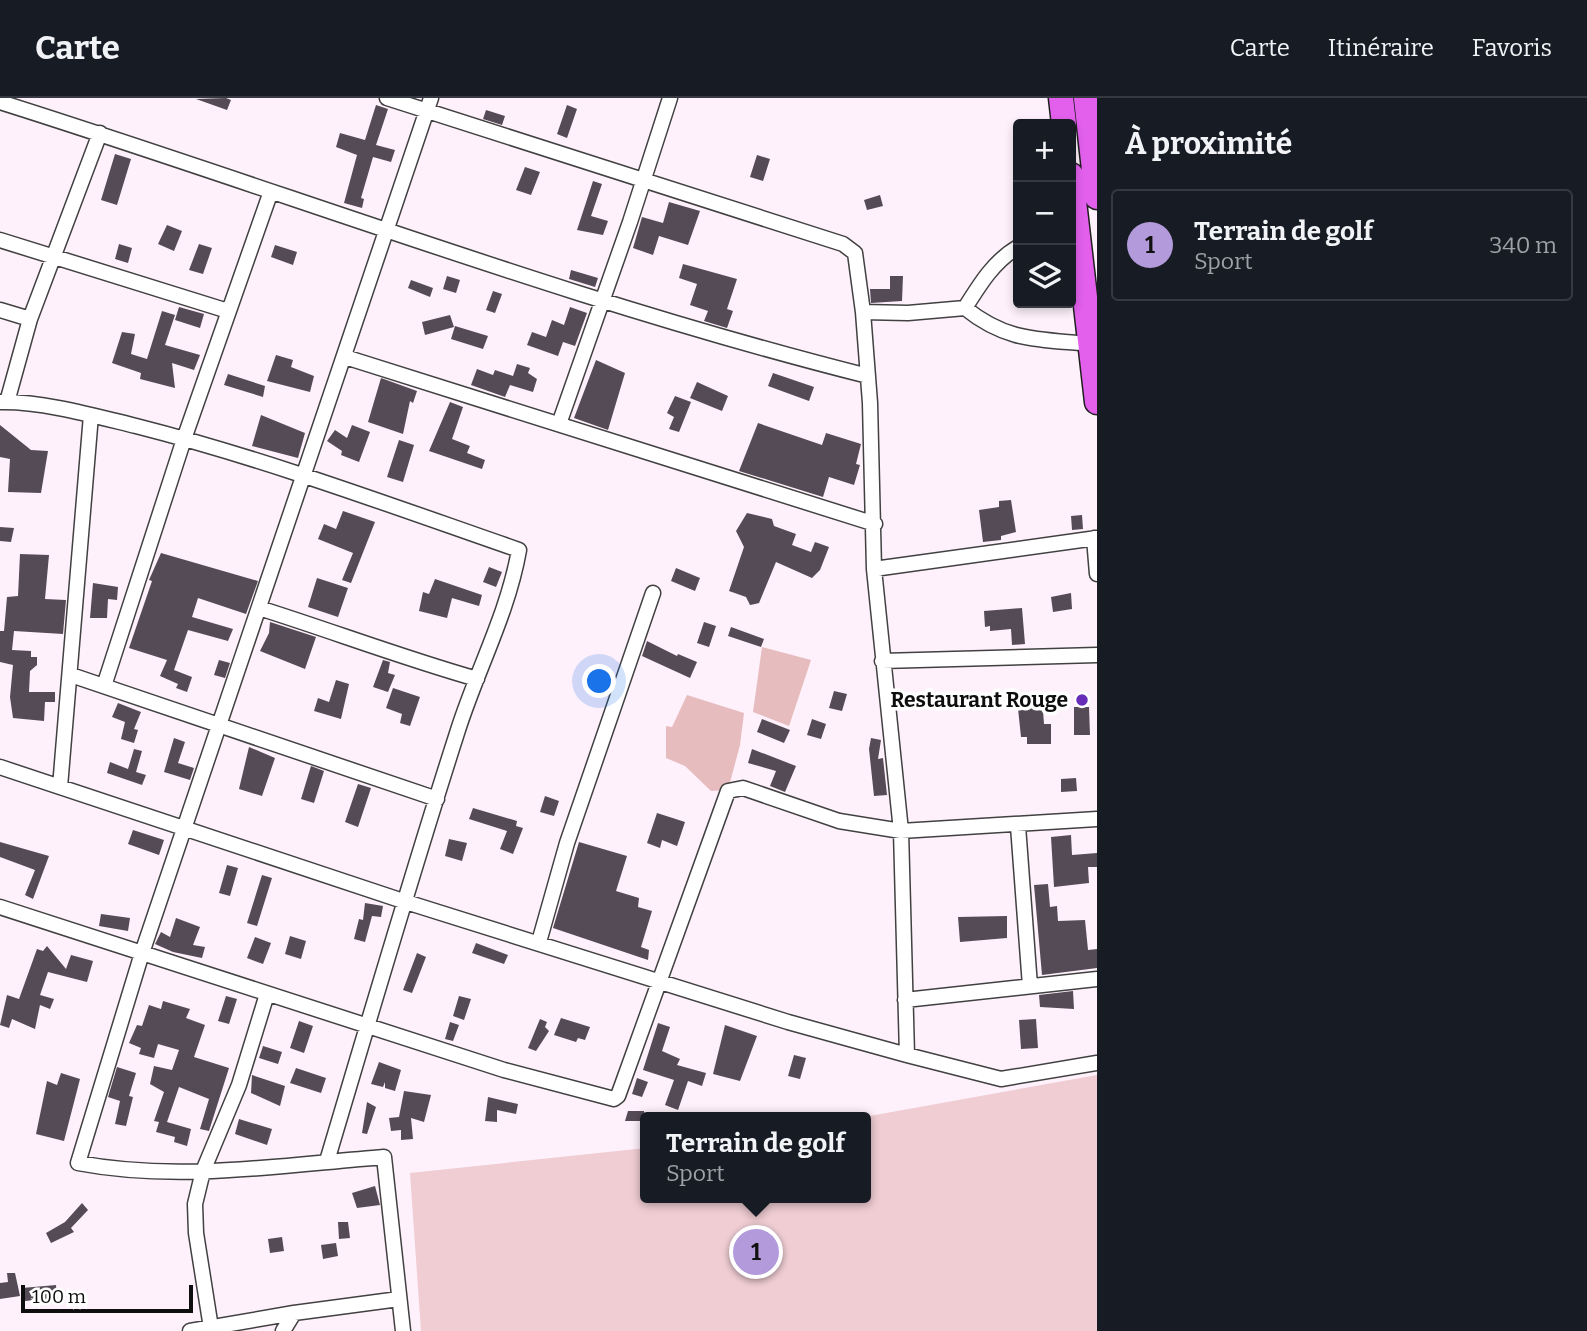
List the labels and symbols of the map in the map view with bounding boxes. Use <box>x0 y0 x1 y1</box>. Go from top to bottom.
your location <box>582 664 616 698</box>
place label: Restaurant Rouge <box>890 687 1068 713</box>
marker: Restaurant Rouge <box>1074 692 1090 708</box>
pin: 1 <box>733 1226 779 1278</box>
scale bar <box>21 1282 192 1314</box>

